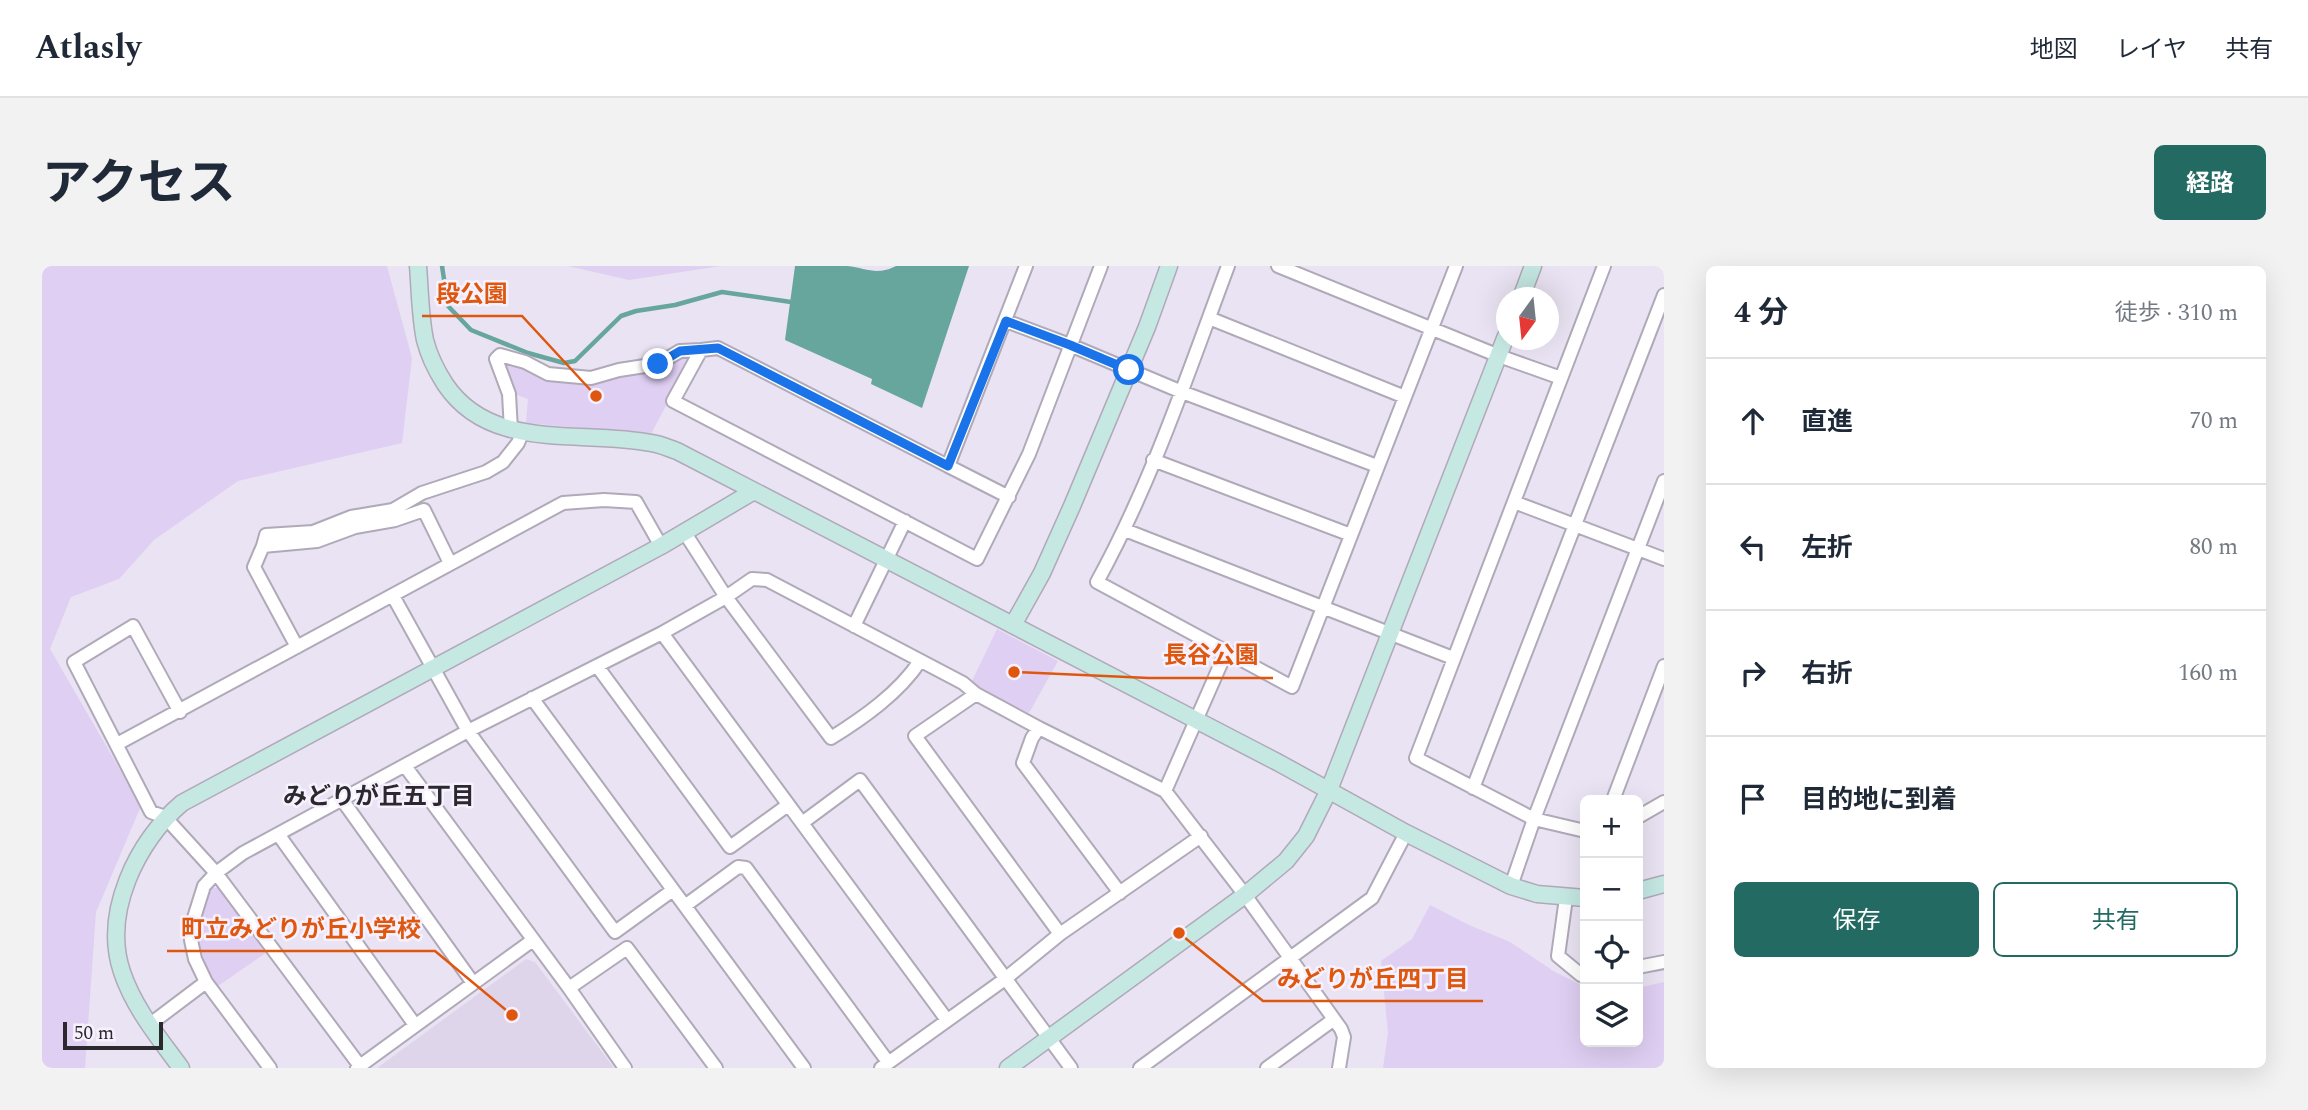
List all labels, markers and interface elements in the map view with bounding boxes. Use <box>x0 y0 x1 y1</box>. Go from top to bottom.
text: Atlasly <box>35 23 141 73</box>
text: 地図 <box>2030 32 2078 68</box>
text: レイヤ <box>2116 32 2187 68</box>
text: 共有 <box>2225 32 2273 68</box>
button: 経路 <box>2154 145 2266 220</box>
text: アクセス <box>42 147 236 222</box>
callout: 段公園 <box>422 271 522 316</box>
text: 段公園 <box>436 277 508 313</box>
north arrow <box>1496 287 1559 350</box>
text: 4 分 <box>1734 290 1788 336</box>
text: 徒歩 · 310 m <box>2115 296 2238 331</box>
route end <box>642 348 673 379</box>
route start <box>1113 354 1144 385</box>
icon: ahead <box>1734 402 1772 440</box>
text: 直進 <box>1801 402 1853 442</box>
text: 70 m <box>2189 404 2238 439</box>
icon: left <box>1734 528 1772 566</box>
text: 左折 <box>1801 528 1853 568</box>
text: 80 m <box>2189 530 2238 565</box>
callout: 長谷公園 <box>1149 633 1273 678</box>
text: 長谷公園 <box>1163 638 1259 674</box>
icon: right <box>1734 654 1772 692</box>
text: 右折 <box>1801 654 1853 694</box>
text: 160 m <box>2178 656 2238 691</box>
district label: みどりが丘五丁目 <box>283 779 475 815</box>
icon: arrive <box>1734 780 1772 818</box>
text: 目的地に到着 <box>1801 780 1957 820</box>
map controls <box>1580 795 1643 1047</box>
button: + <box>1580 795 1643 858</box>
button: − <box>1580 858 1643 921</box>
button: 保存 <box>1734 882 1979 957</box>
button: 共有 <box>1993 882 2238 957</box>
callout: 町立みどりが丘小学校 <box>167 906 435 951</box>
text: 町立みどりが丘小学校 <box>181 912 421 948</box>
button: locate <box>1580 921 1643 984</box>
callout: みどりが丘四丁目 <box>1263 956 1483 1001</box>
text: みどりが丘四丁目 <box>1277 962 1469 998</box>
button: layers <box>1580 984 1643 1047</box>
scale bar <box>63 1019 163 1051</box>
text: 50 m <box>74 1019 114 1048</box>

